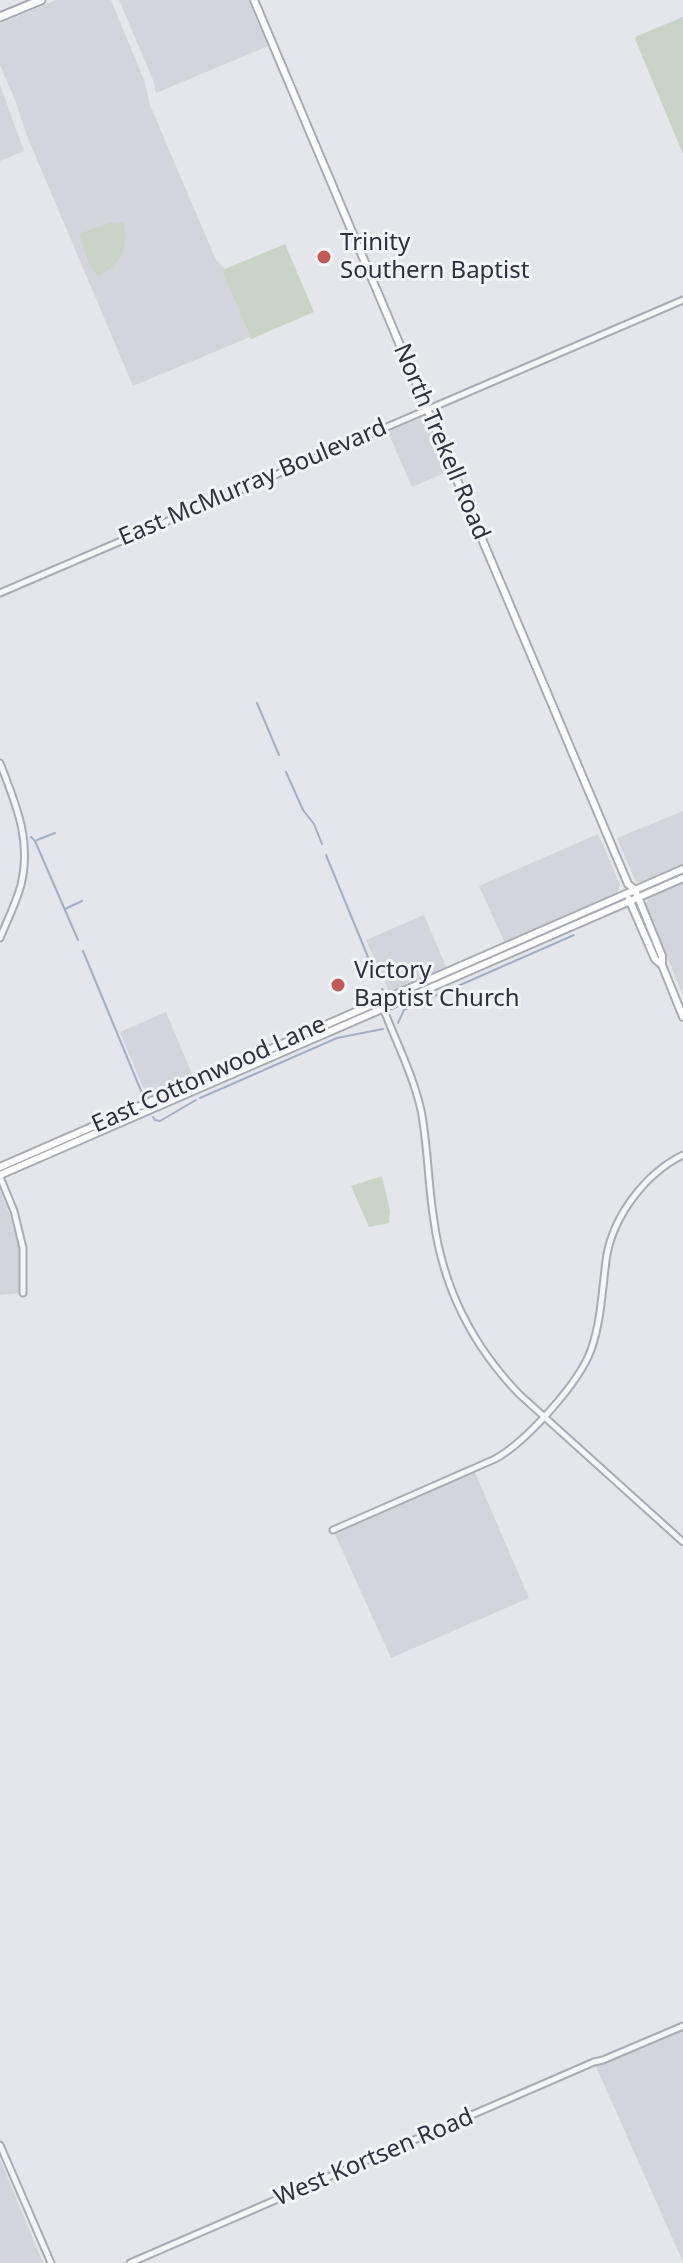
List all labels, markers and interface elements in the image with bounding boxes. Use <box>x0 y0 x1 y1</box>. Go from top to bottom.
place label: Trinity Southern Baptist <box>340 229 529 285</box>
marker: Trinity Southern Baptist <box>315 248 333 266</box>
street label: North Trekell Road <box>387 340 495 544</box>
street label: East McMurray Boulevard <box>115 413 391 553</box>
place label: Victory Baptist Church <box>354 957 520 1013</box>
marker: Victory Baptist Church <box>329 976 347 994</box>
street label: East Cottonwood Lane <box>88 1010 330 1140</box>
street label: West Kortsen Road <box>270 2103 478 2213</box>

